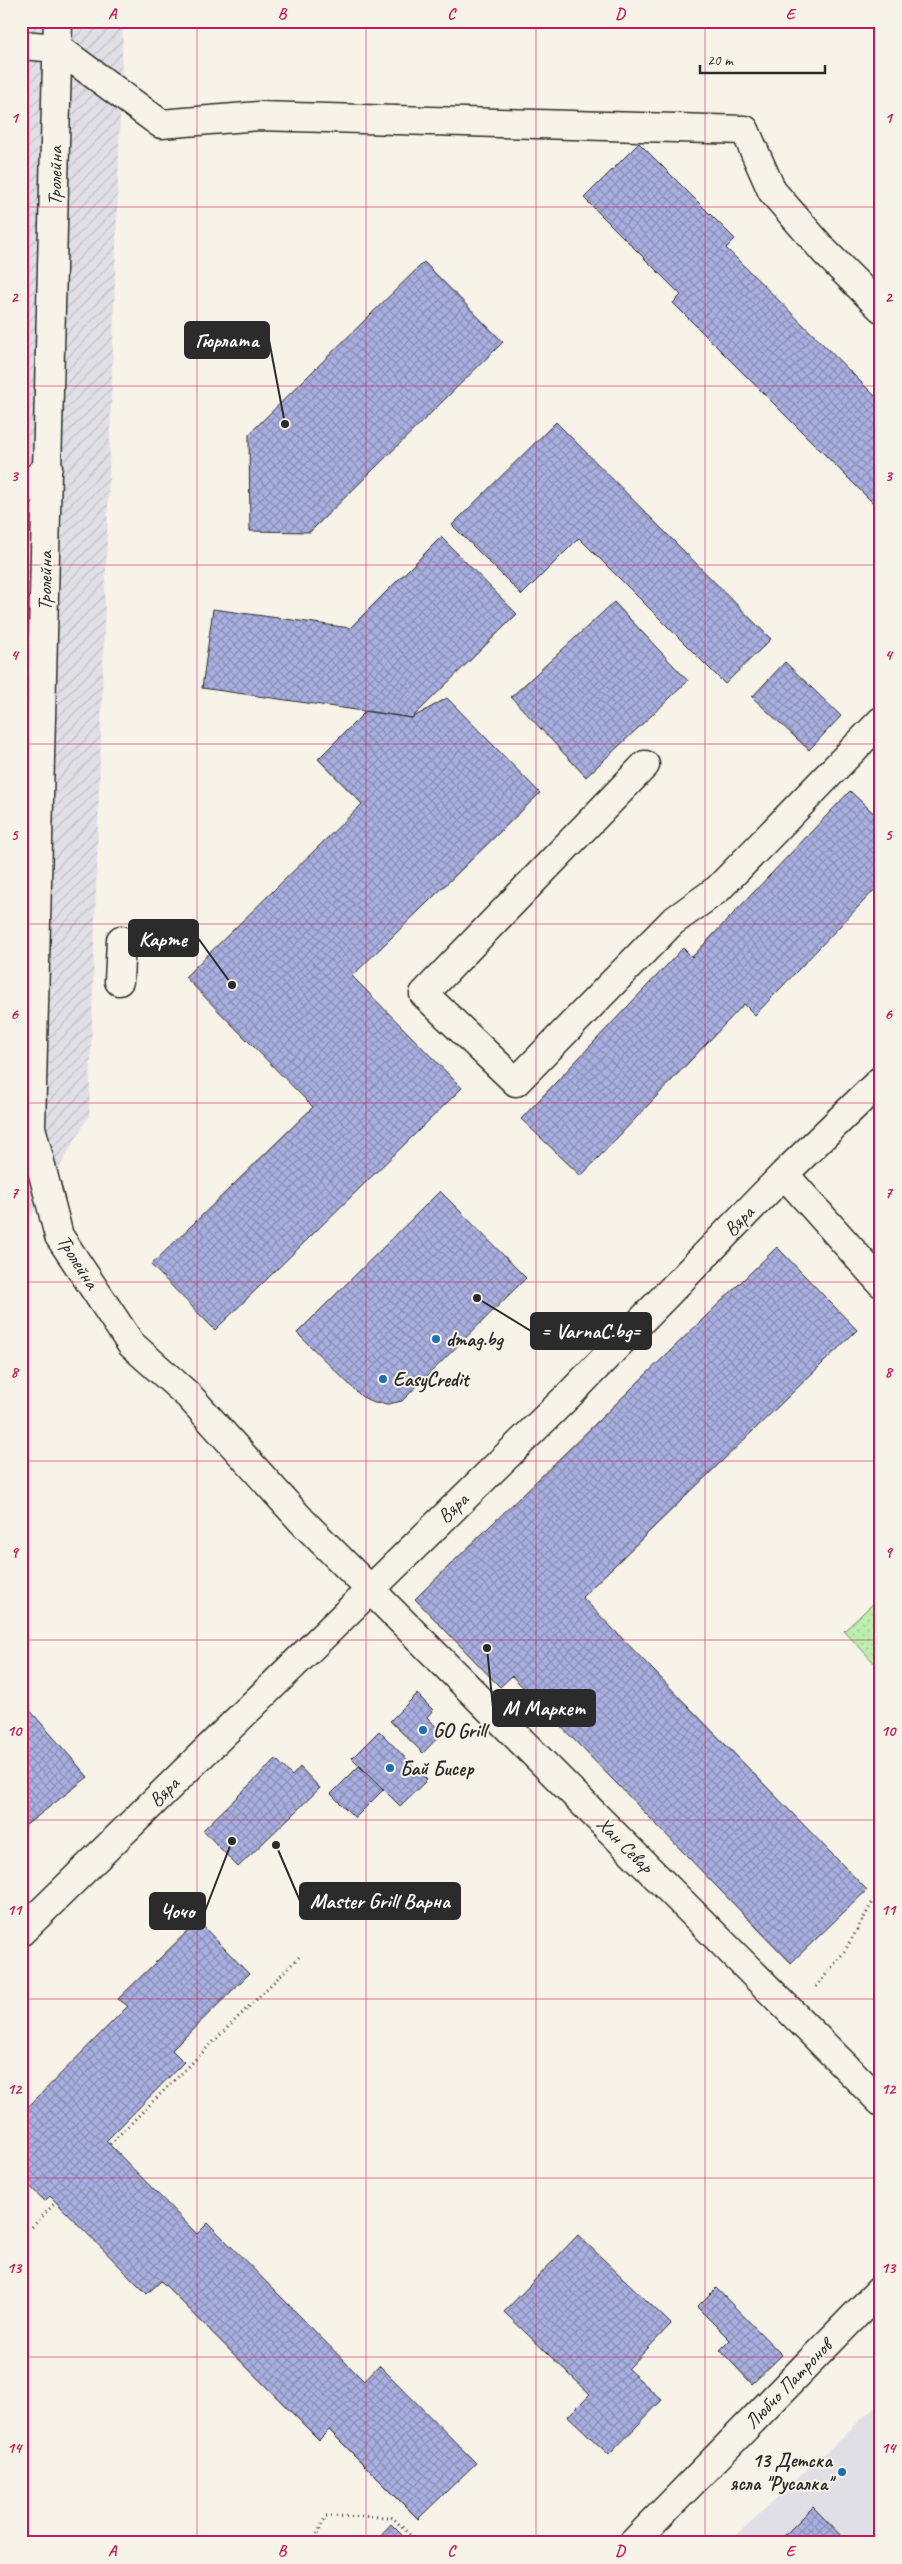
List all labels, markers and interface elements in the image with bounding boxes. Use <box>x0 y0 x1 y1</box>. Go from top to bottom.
text: A <box>108 4 118 24</box>
text: B <box>278 4 288 24</box>
text: C <box>447 4 457 24</box>
text: D <box>615 4 626 24</box>
text: E <box>786 4 797 24</box>
scale bar <box>700 42 824 74</box>
text: 20 m <box>707 51 734 70</box>
text: 1 <box>10 108 19 128</box>
text: 1 <box>884 108 893 128</box>
street label: Тролейна <box>42 145 68 206</box>
text: 2 <box>10 287 19 307</box>
text: 2 <box>884 287 893 307</box>
callout: Гюрлата <box>185 322 269 358</box>
text: Гюрлата <box>195 327 261 353</box>
text: 3 <box>10 466 19 486</box>
text: 3 <box>884 466 893 486</box>
street label: Тролейна <box>32 550 58 611</box>
text: 4 <box>10 645 19 665</box>
text: 4 <box>884 645 893 665</box>
text: 5 <box>11 825 20 845</box>
text: 5 <box>885 825 894 845</box>
callout: Карте <box>129 920 198 956</box>
text: Карте <box>139 926 189 952</box>
text: 6 <box>10 1004 19 1024</box>
text: 6 <box>884 1004 893 1024</box>
text: 7 <box>10 1183 19 1203</box>
text: 7 <box>884 1183 893 1203</box>
street label: Вяра <box>719 1199 761 1242</box>
street label: Тролейна <box>52 1230 105 1295</box>
callout: = VarnaC.bg= <box>531 1313 651 1349</box>
text: = VarnaC.bg= <box>541 1318 642 1344</box>
place label: dmag.bg <box>446 1327 504 1352</box>
marker: dmag.bg <box>430 1333 442 1345</box>
text: 8 <box>10 1362 19 1382</box>
text: 8 <box>884 1362 893 1382</box>
place label: EasyCredit <box>393 1367 471 1393</box>
marker: EasyCredit <box>377 1373 389 1385</box>
street label: Вяра <box>432 1486 475 1528</box>
text: 9 <box>10 1542 19 1562</box>
text: 9 <box>884 1542 893 1562</box>
callout: М Маркет <box>493 1690 595 1726</box>
text: М Маркет <box>502 1695 587 1721</box>
place label: GO Grill <box>433 1718 490 1743</box>
text: 10 <box>7 1721 23 1741</box>
text: 10 <box>881 1721 897 1741</box>
marker: GO Grill <box>417 1724 429 1736</box>
place label: Бай Бисер <box>400 1756 475 1781</box>
marker: Бай Бисер <box>384 1762 396 1774</box>
street label: Вяра <box>143 1770 186 1813</box>
street label: Хан Севар <box>591 1811 660 1880</box>
callout: Master Grill Варна <box>300 1883 460 1919</box>
text: Master Grill Варна <box>310 1888 452 1914</box>
callout: Чочо <box>150 1893 205 1929</box>
text: Чочо <box>160 1898 197 1924</box>
text: 11 <box>7 1900 23 1920</box>
text: 11 <box>881 1900 897 1920</box>
text: 12 <box>7 2079 23 2099</box>
text: 12 <box>881 2079 897 2099</box>
text: 13 <box>7 2258 23 2278</box>
text: 13 <box>881 2258 897 2278</box>
street label: Любчо Патронов <box>739 2331 840 2434</box>
text: 14 <box>7 2438 23 2458</box>
text: 14 <box>881 2438 897 2458</box>
place label: 13 Детска ясла "Русалка" <box>730 2448 836 2496</box>
marker: 13 Детска ясла "Русалка" <box>836 2466 848 2478</box>
text: A <box>108 2541 118 2561</box>
text: B <box>278 2541 288 2561</box>
text: C <box>447 2541 457 2561</box>
text: D <box>615 2541 626 2561</box>
text: E <box>786 2541 797 2561</box>

